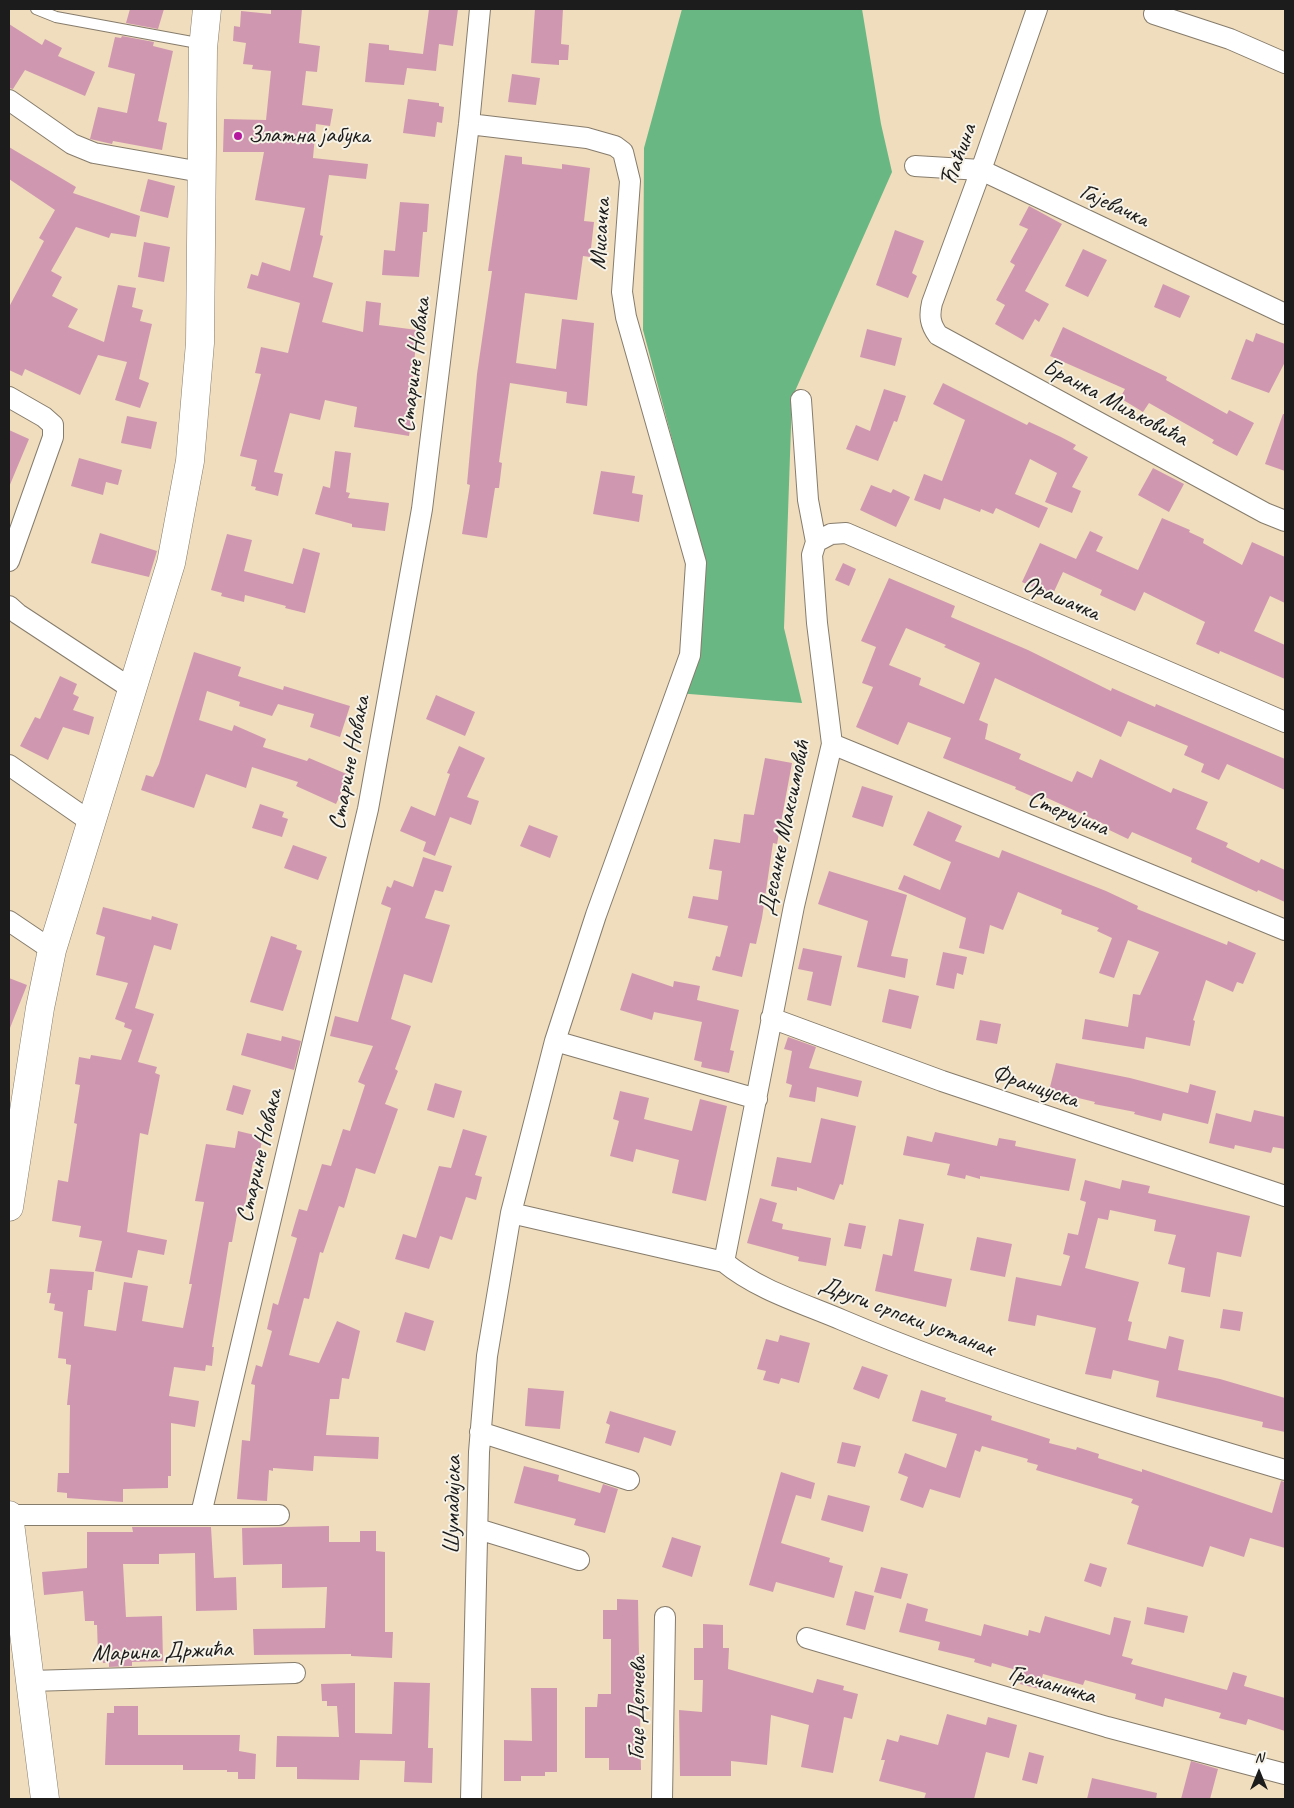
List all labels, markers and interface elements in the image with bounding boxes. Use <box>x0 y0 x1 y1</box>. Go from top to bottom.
street label: Ћаћина <box>934 120 984 192</box>
place label: Златна јабука <box>248 122 370 150</box>
marker: Златна јабука <box>232 130 244 142</box>
street label: Гајевачка <box>1075 177 1153 235</box>
street label: Мисачка <box>584 197 618 271</box>
street label: Старине Новака <box>392 296 438 434</box>
street label: Бранка Миљковића <box>1038 353 1192 453</box>
street label: Орашачка <box>1018 570 1104 628</box>
street label: Старине Новака <box>323 694 377 832</box>
street label: Десанке Максимовић <box>752 738 818 918</box>
street label: Стеријина <box>1023 785 1113 843</box>
street label: Француска <box>988 1059 1082 1115</box>
street label: Старине Новака <box>231 1087 289 1225</box>
street label: Други српски устанак <box>815 1270 999 1364</box>
street label: Шумадијска <box>438 1455 468 1555</box>
street label: Марина Држића <box>91 1635 233 1669</box>
street label: Гоце Делчева <box>623 1656 653 1760</box>
street label: Грачаничка <box>1005 1659 1099 1711</box>
north arrow <box>1234 1748 1284 1798</box>
text: N <box>1255 1749 1263 1766</box>

